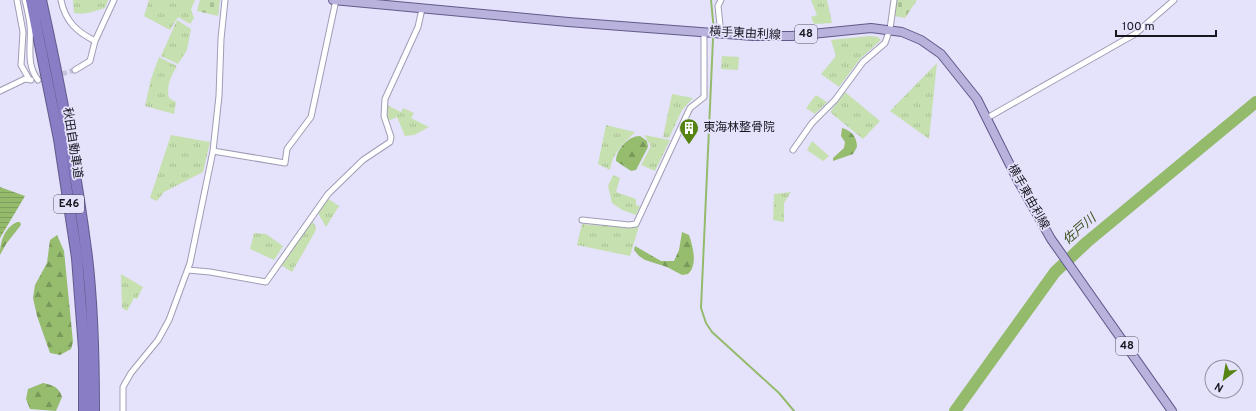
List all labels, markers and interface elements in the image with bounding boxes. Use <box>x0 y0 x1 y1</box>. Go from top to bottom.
scale bar <box>1116 12 1216 38</box>
text: 100 m <box>1122 19 1155 35</box>
street label: 横手東由利線 <box>709 24 781 44</box>
road number: 48 <box>795 25 817 43</box>
street label: 秋田自動車道 <box>58 106 86 180</box>
building icon: 東海林整骨院 <box>678 117 700 145</box>
place label: 東海林整骨院 <box>703 120 775 136</box>
street label: 横手東由利線 <box>1004 162 1052 232</box>
road number: E46 <box>54 195 84 213</box>
water label: 佐戸川 <box>1060 210 1101 249</box>
road number: 48 <box>1116 337 1138 355</box>
north arrow <box>1204 359 1244 399</box>
text: N <box>1212 379 1226 395</box>

